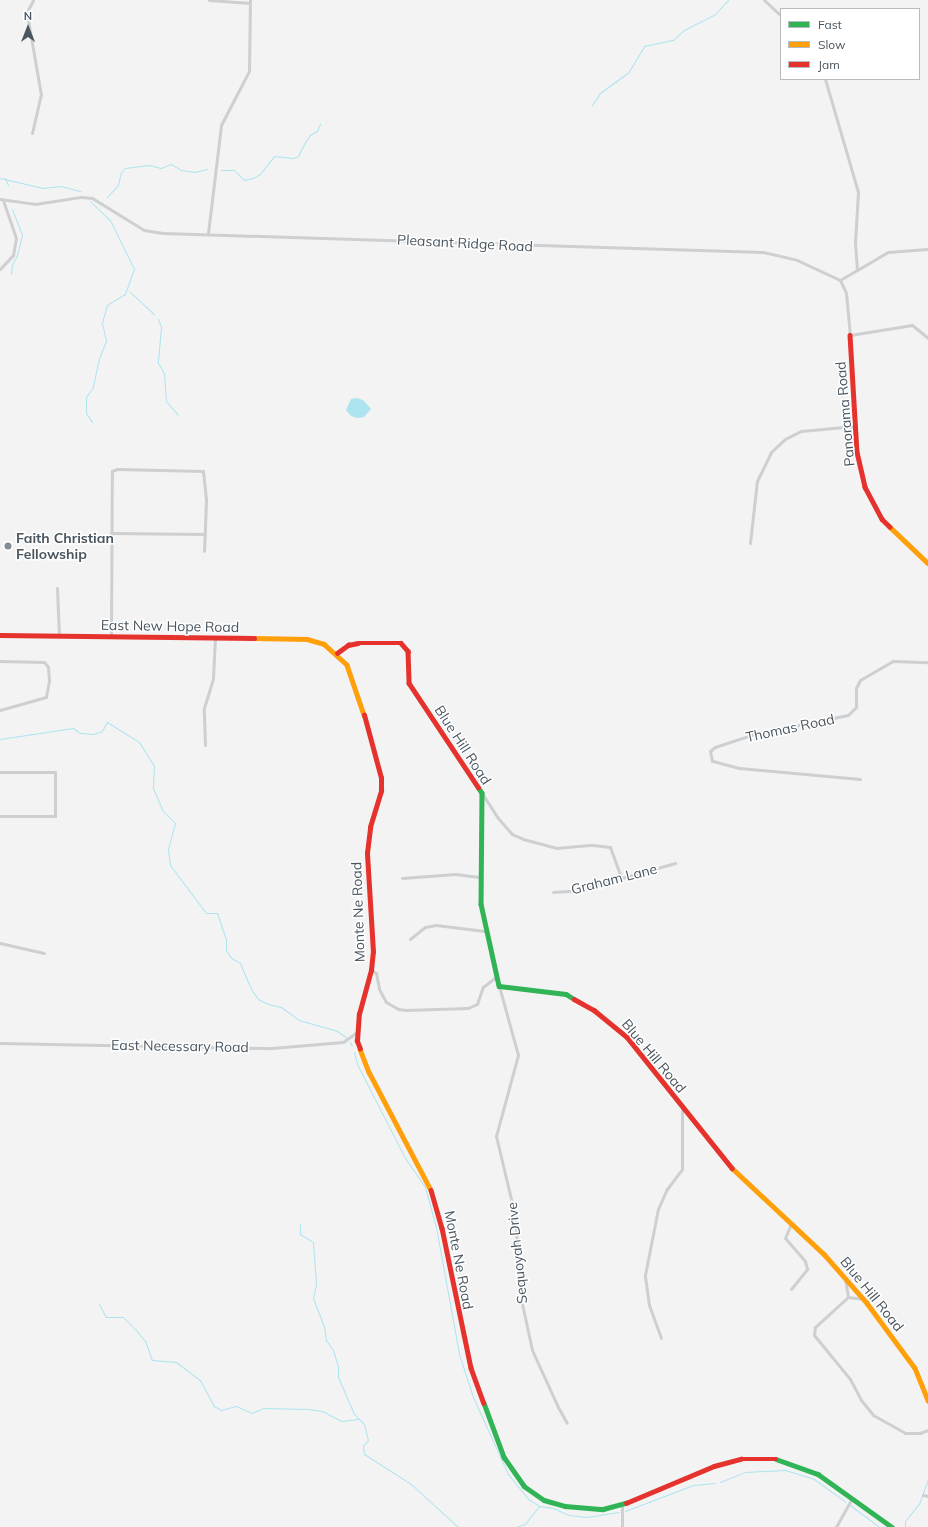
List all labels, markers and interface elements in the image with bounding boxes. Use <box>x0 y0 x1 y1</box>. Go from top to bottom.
north arrow <box>8 8 48 48</box>
legend <box>780 8 920 80</box>
text: N <box>24 9 32 23</box>
text: Fast <box>818 17 842 32</box>
text: Slow <box>818 37 846 52</box>
text: Jam <box>818 57 840 72</box>
street label: Pleasant Ridge Road <box>397 231 533 255</box>
street label: Panorama Road <box>832 361 858 467</box>
place label: Faith Christian Fellowship <box>16 530 114 562</box>
marker: Faith Christian Fellowship <box>3 541 13 551</box>
street label: East New Hope Road <box>101 616 239 636</box>
street label: Blue Hill Road <box>431 702 495 788</box>
street label: Thomas Road <box>744 710 836 746</box>
street label: Graham Lane <box>569 860 659 898</box>
street label: Monte Ne Road <box>348 862 368 962</box>
street label: Blue Hill Road <box>618 1016 690 1096</box>
street label: East Necessary Road <box>111 1036 249 1056</box>
street label: Sequoyah Drive <box>503 1201 531 1305</box>
street label: Monte Ne Road <box>441 1209 477 1311</box>
street label: Blue Hill Road <box>837 1253 907 1335</box>

